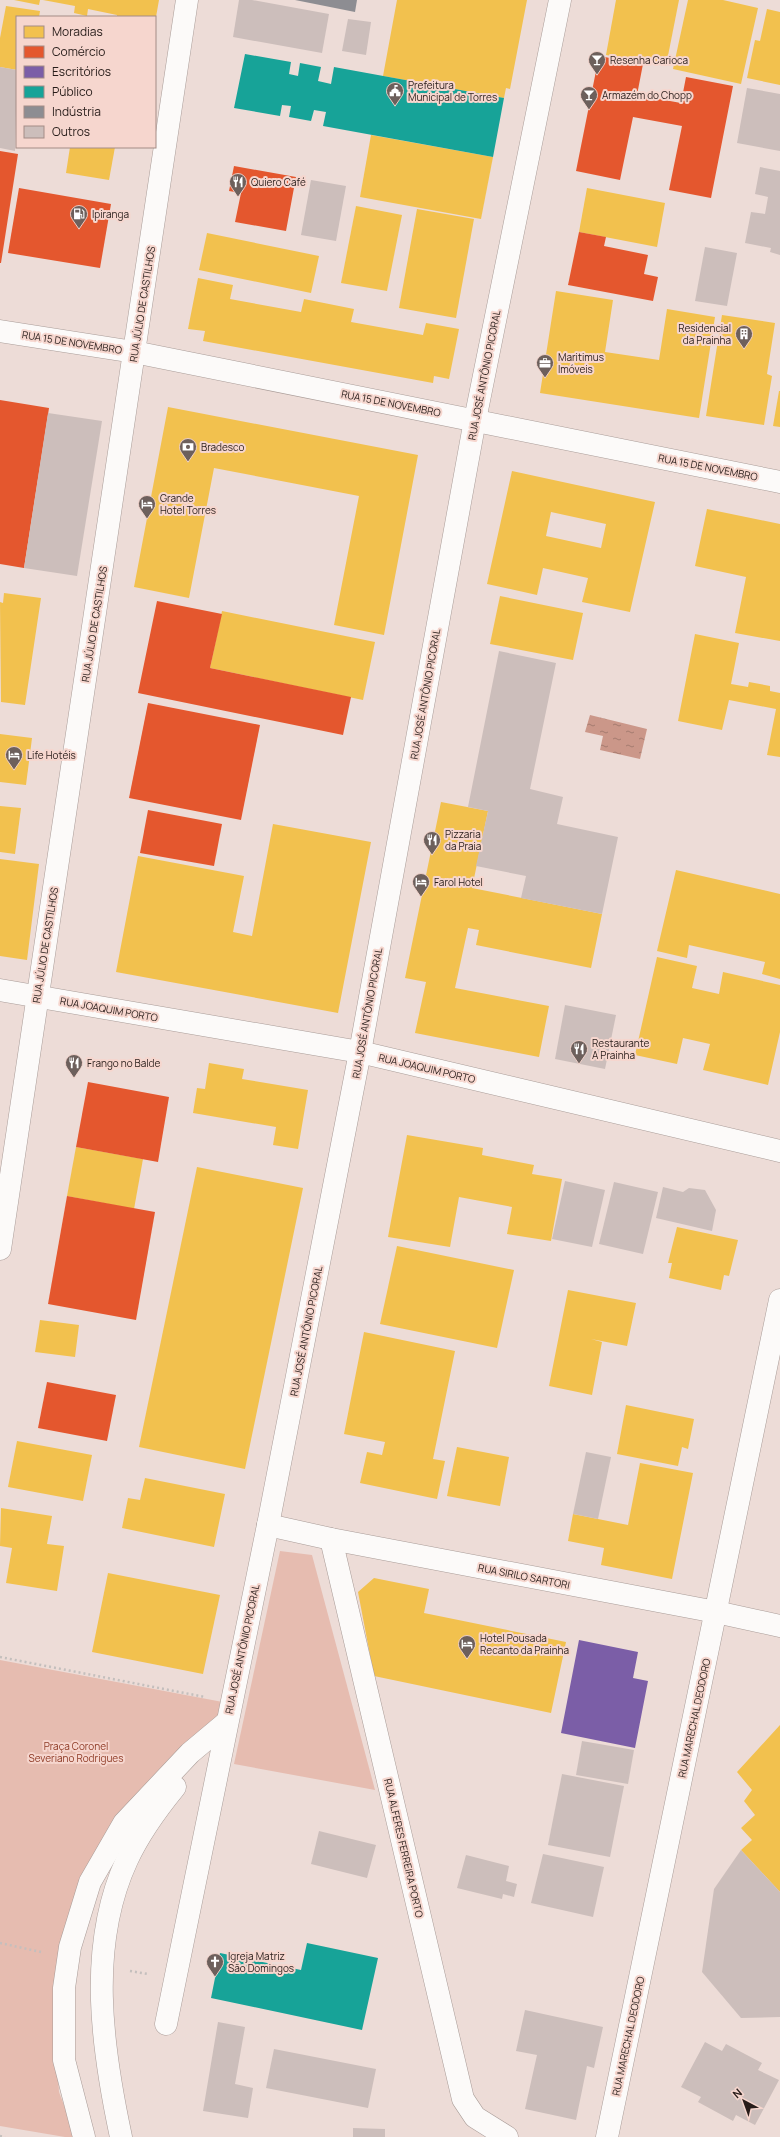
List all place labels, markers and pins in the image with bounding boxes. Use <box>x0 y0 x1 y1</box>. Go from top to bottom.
bar icon: Resenha Carioca <box>587 50 607 75</box>
place label: Resenha Carioca <box>610 53 688 67</box>
place label: Prefeitura Municipal de Torres <box>408 78 497 104</box>
public building icon: Prefeitura Municipal de Torres <box>385 81 405 106</box>
bar icon: Armazém do Chopp <box>579 85 599 110</box>
place label: Armazém do Chopp <box>602 88 692 102</box>
restaurant icon: Quiero Café <box>228 172 248 197</box>
place label: Quiero Café <box>251 175 306 189</box>
fuel station icon: Ipiranga <box>69 204 89 229</box>
place label: Ipiranga <box>92 207 129 221</box>
place label: Residencial da Prainha <box>678 321 731 347</box>
building icon: Residencial da Prainha <box>734 324 754 349</box>
place label: Maritimus Imóveis <box>558 350 604 376</box>
office icon: Maritimus Imóveis <box>535 353 555 378</box>
bank icon: Bradesco <box>178 437 198 462</box>
place label: Bradesco <box>201 440 244 454</box>
place label: Grande Hotel Torres <box>160 491 216 517</box>
hotel icon: Grande Hotel Torres <box>137 494 157 519</box>
hotel icon: Life Hotéis <box>4 745 24 770</box>
place label: Life Hotéis <box>27 748 76 762</box>
place label: Pizzaria da Praia <box>445 827 481 853</box>
restaurant icon: Pizzaria da Praia <box>422 830 442 855</box>
hotel icon: Farol Hotel <box>411 872 431 897</box>
place label: Farol Hotel <box>434 875 483 889</box>
place label: Restaurante A Prainha <box>592 1036 650 1062</box>
restaurant icon: Restaurante A Prainha <box>569 1039 589 1064</box>
restaurant icon: Frango no Balde <box>64 1053 84 1078</box>
place label: Frango no Balde <box>87 1056 161 1070</box>
place label: Hotel Pousada Recanto da Prainha <box>480 1631 569 1657</box>
hotel icon: Hotel Pousada Recanto da Prainha <box>457 1634 477 1659</box>
place label: Igreja Matriz São Domingos <box>228 1949 294 1975</box>
church icon: Igreja Matriz São Domingos <box>205 1952 225 1977</box>

